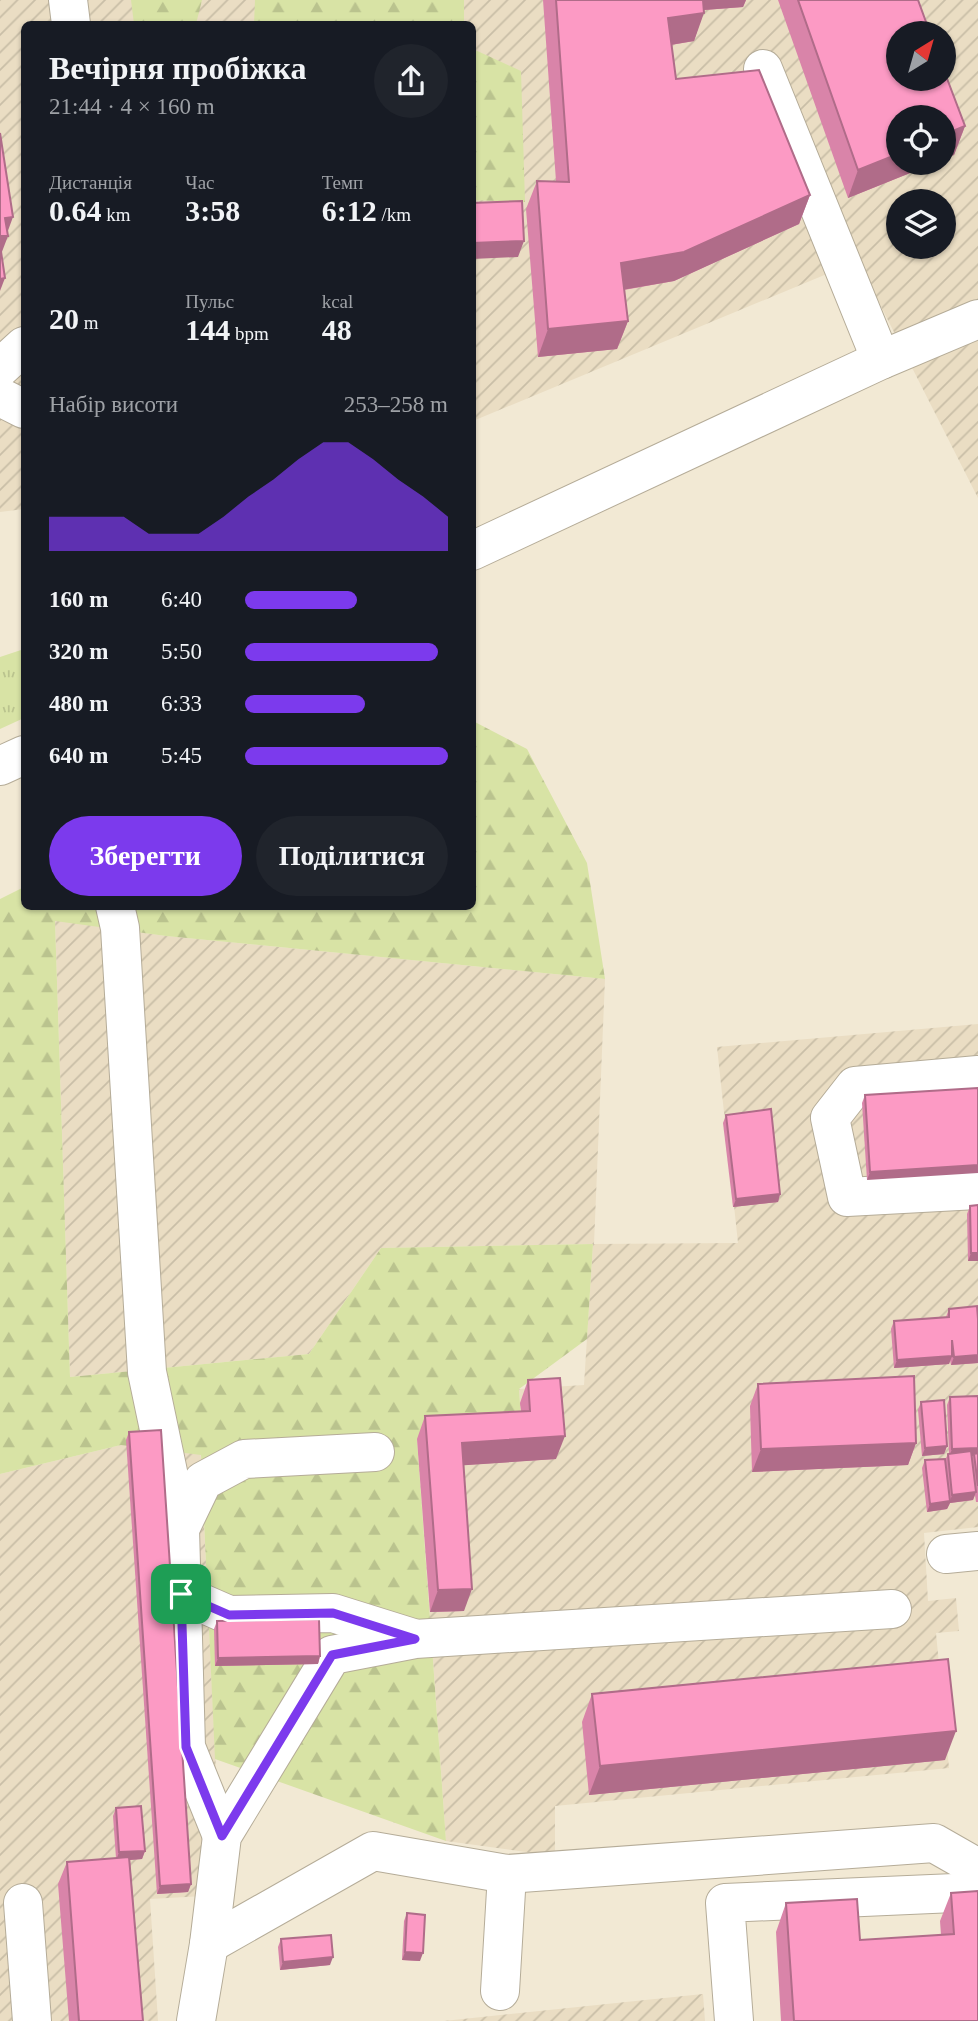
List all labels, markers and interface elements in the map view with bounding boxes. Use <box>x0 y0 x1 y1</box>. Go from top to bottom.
north arrow <box>886 21 956 91</box>
map controls <box>886 21 956 259</box>
button: share <box>374 44 448 118</box>
text: Вечірня пробіжка <box>49 50 307 86</box>
text: 21:44 · 4 × 160 m <box>49 94 215 119</box>
button: locate <box>886 105 956 175</box>
text: Дистанція <box>49 172 132 193</box>
text: Час <box>185 172 215 193</box>
text: Темп <box>322 172 363 193</box>
button: layers <box>886 189 956 259</box>
text: 0.64 <box>49 194 102 227</box>
text: 3:58 <box>185 194 240 227</box>
text: 6:12 <box>322 194 377 227</box>
text: km <box>102 204 131 225</box>
text: /km <box>377 204 411 225</box>
text: Пульс <box>185 291 234 312</box>
text: kcal <box>322 291 353 312</box>
text: 20 <box>49 302 79 335</box>
text: m <box>79 312 99 333</box>
text: 144 <box>185 313 230 346</box>
text: 48 <box>322 313 352 346</box>
text: bpm <box>230 323 269 344</box>
text: Набір висоти <box>49 392 178 417</box>
text: 253–258 m <box>344 392 448 417</box>
text: 160 m <box>49 587 108 612</box>
text: 6:40 <box>161 587 202 612</box>
text: 320 m <box>49 639 108 664</box>
text: 5:50 <box>161 639 202 664</box>
text: 480 m <box>49 691 108 716</box>
text: 6:33 <box>161 691 202 716</box>
text: 640 m <box>49 743 108 768</box>
text: 5:45 <box>161 743 202 768</box>
button: Зберегти <box>49 816 242 896</box>
button: Поділитися <box>256 816 448 896</box>
pin <box>151 1564 211 1624</box>
icon: arrive <box>162 1575 200 1613</box>

